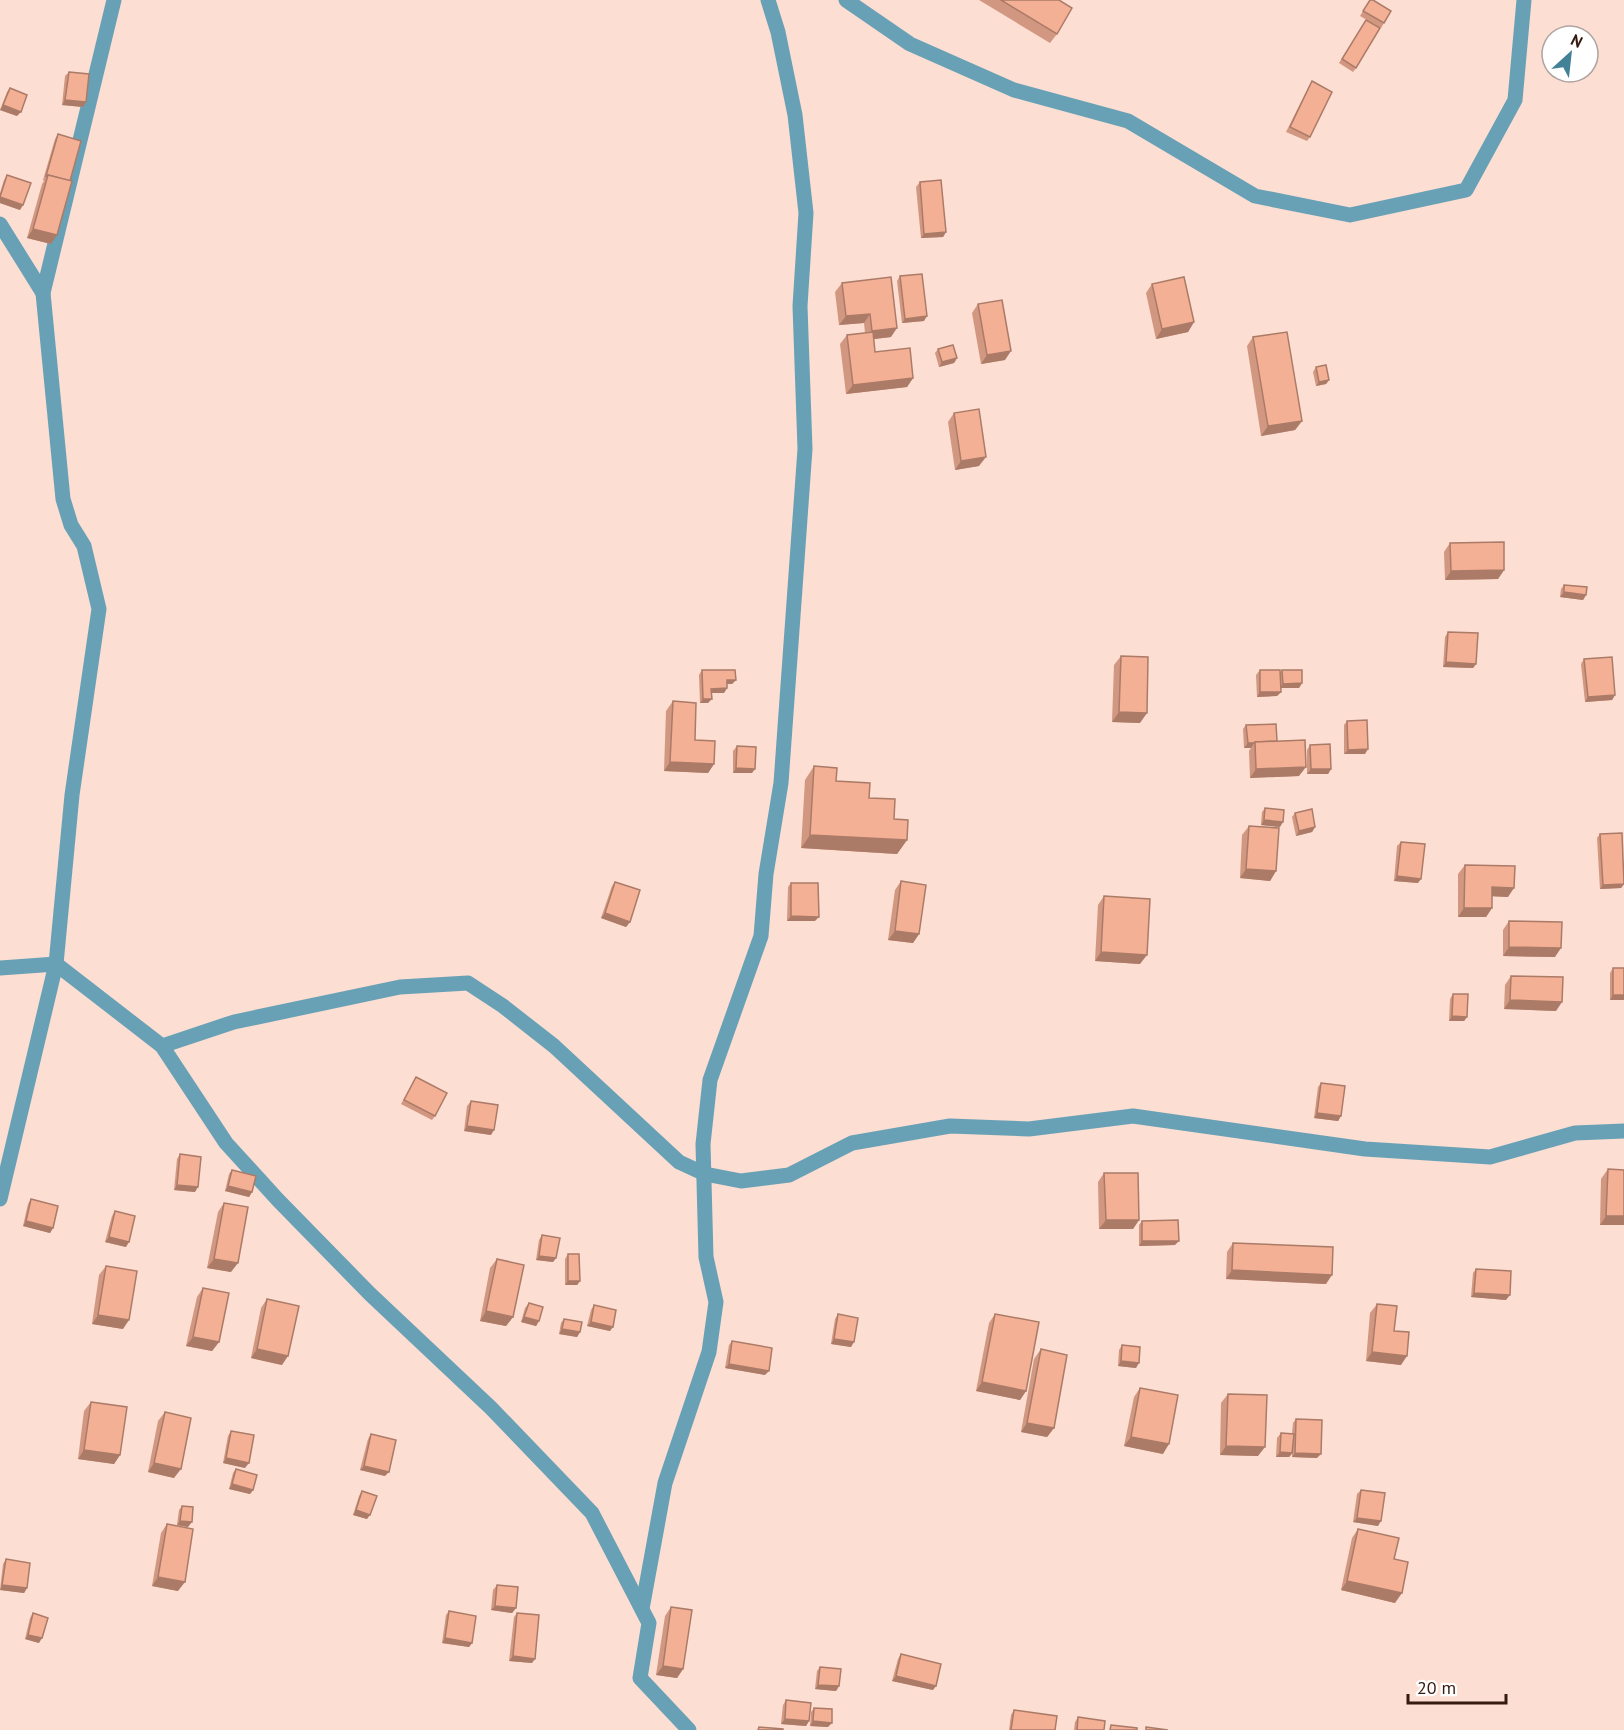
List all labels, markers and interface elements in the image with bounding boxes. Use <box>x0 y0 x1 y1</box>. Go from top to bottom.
north arrow <box>1540 24 1600 84</box>
text: N <box>1568 29 1586 52</box>
scale bar <box>1408 1667 1506 1705</box>
text: 20 m <box>1417 1676 1456 1699</box>

